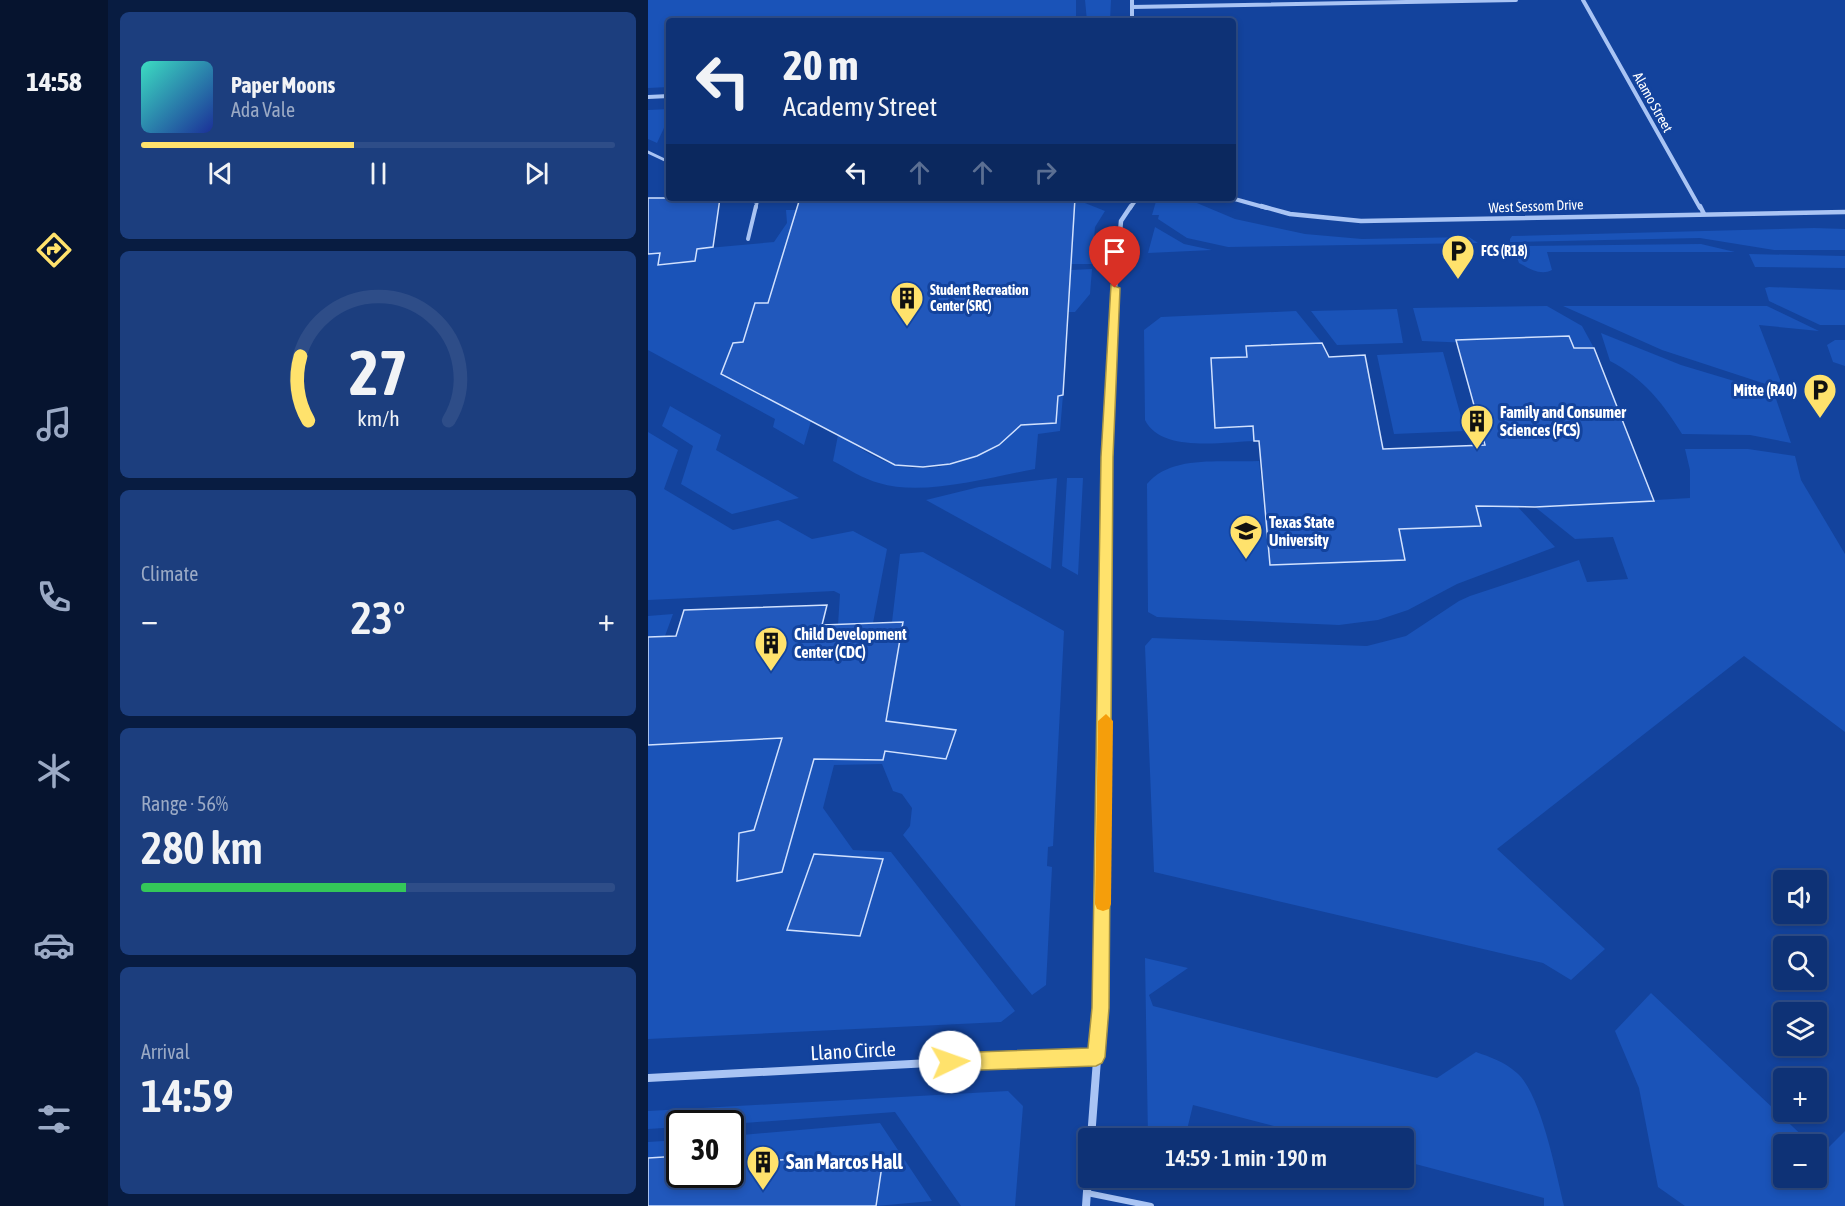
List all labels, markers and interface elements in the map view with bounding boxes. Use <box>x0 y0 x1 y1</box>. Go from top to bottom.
text: 20 m <box>783 41 858 89</box>
icon: left <box>684 42 762 120</box>
text: 14:58 <box>26 66 82 97</box>
street label: Alamo Street <box>1630 69 1676 135</box>
text: Paper Moons <box>231 72 335 98</box>
text: Academy Street <box>783 91 937 122</box>
text: Ada Vale <box>231 98 295 121</box>
icon: left <box>840 156 873 189</box>
icon: ahead <box>903 156 936 189</box>
icon: ahead <box>966 156 999 189</box>
icon: right <box>1029 156 1062 189</box>
icon: previous <box>204 157 237 190</box>
icon: pause <box>362 157 395 190</box>
icon: next <box>520 157 553 190</box>
street label: West Sessom Drive <box>1488 196 1584 216</box>
pin <box>1089 226 1140 288</box>
icon: directions <box>33 229 75 271</box>
parking icon: FCS (R18) <box>1440 233 1476 280</box>
icon: arrive <box>1098 235 1131 268</box>
place label: FCS (R18) <box>1481 243 1528 259</box>
building icon: Student Recreation Center (SRC) <box>889 280 925 327</box>
place label: Student Recreation Center (SRC) <box>930 282 1029 314</box>
text: 27 <box>349 337 407 408</box>
parking icon: Mitte (R40) <box>1802 372 1838 419</box>
place label: Mitte (R40) <box>1733 381 1797 399</box>
icon: music <box>33 403 75 445</box>
building icon: Family and Consumer Sciences (FCS) <box>1459 403 1495 450</box>
place label: Family and Consumer Sciences (FCS) <box>1500 403 1626 439</box>
text: km/h <box>357 407 399 432</box>
school or university icon: Texas State University <box>1228 513 1264 560</box>
place label: Texas State University <box>1269 513 1334 549</box>
text: Climate <box>141 562 198 585</box>
icon: phone <box>33 576 75 618</box>
text: 23° <box>351 592 405 644</box>
text: − <box>141 600 158 638</box>
text: + <box>598 600 615 638</box>
building icon: Child Development Center (CDC) <box>753 625 789 672</box>
place label: Child Development Center (CDC) <box>794 625 907 661</box>
icon: climate <box>33 750 75 792</box>
text: Range · 56% <box>141 792 228 815</box>
text: 280 km <box>141 822 263 874</box>
map controls <box>1773 870 1827 1188</box>
button: sound <box>1773 870 1827 924</box>
icon: car <box>33 924 75 966</box>
button: search <box>1773 936 1827 990</box>
button: layers <box>1773 1002 1827 1056</box>
position arrow <box>918 1030 982 1094</box>
street label: Llano Circle <box>810 1037 896 1064</box>
text: Arrival <box>141 1040 190 1063</box>
button: + <box>1773 1068 1827 1122</box>
text: 14:59 <box>141 1070 234 1122</box>
icon: filters <box>33 1098 75 1140</box>
speed limit sign: 30 <box>666 1110 744 1188</box>
button: − <box>1773 1134 1827 1188</box>
building icon: San Marcos Hall <box>745 1144 781 1191</box>
text: 14:59 · 1 min · 190 m <box>1165 1145 1327 1171</box>
place label: San Marcos Hall <box>786 1150 904 1173</box>

